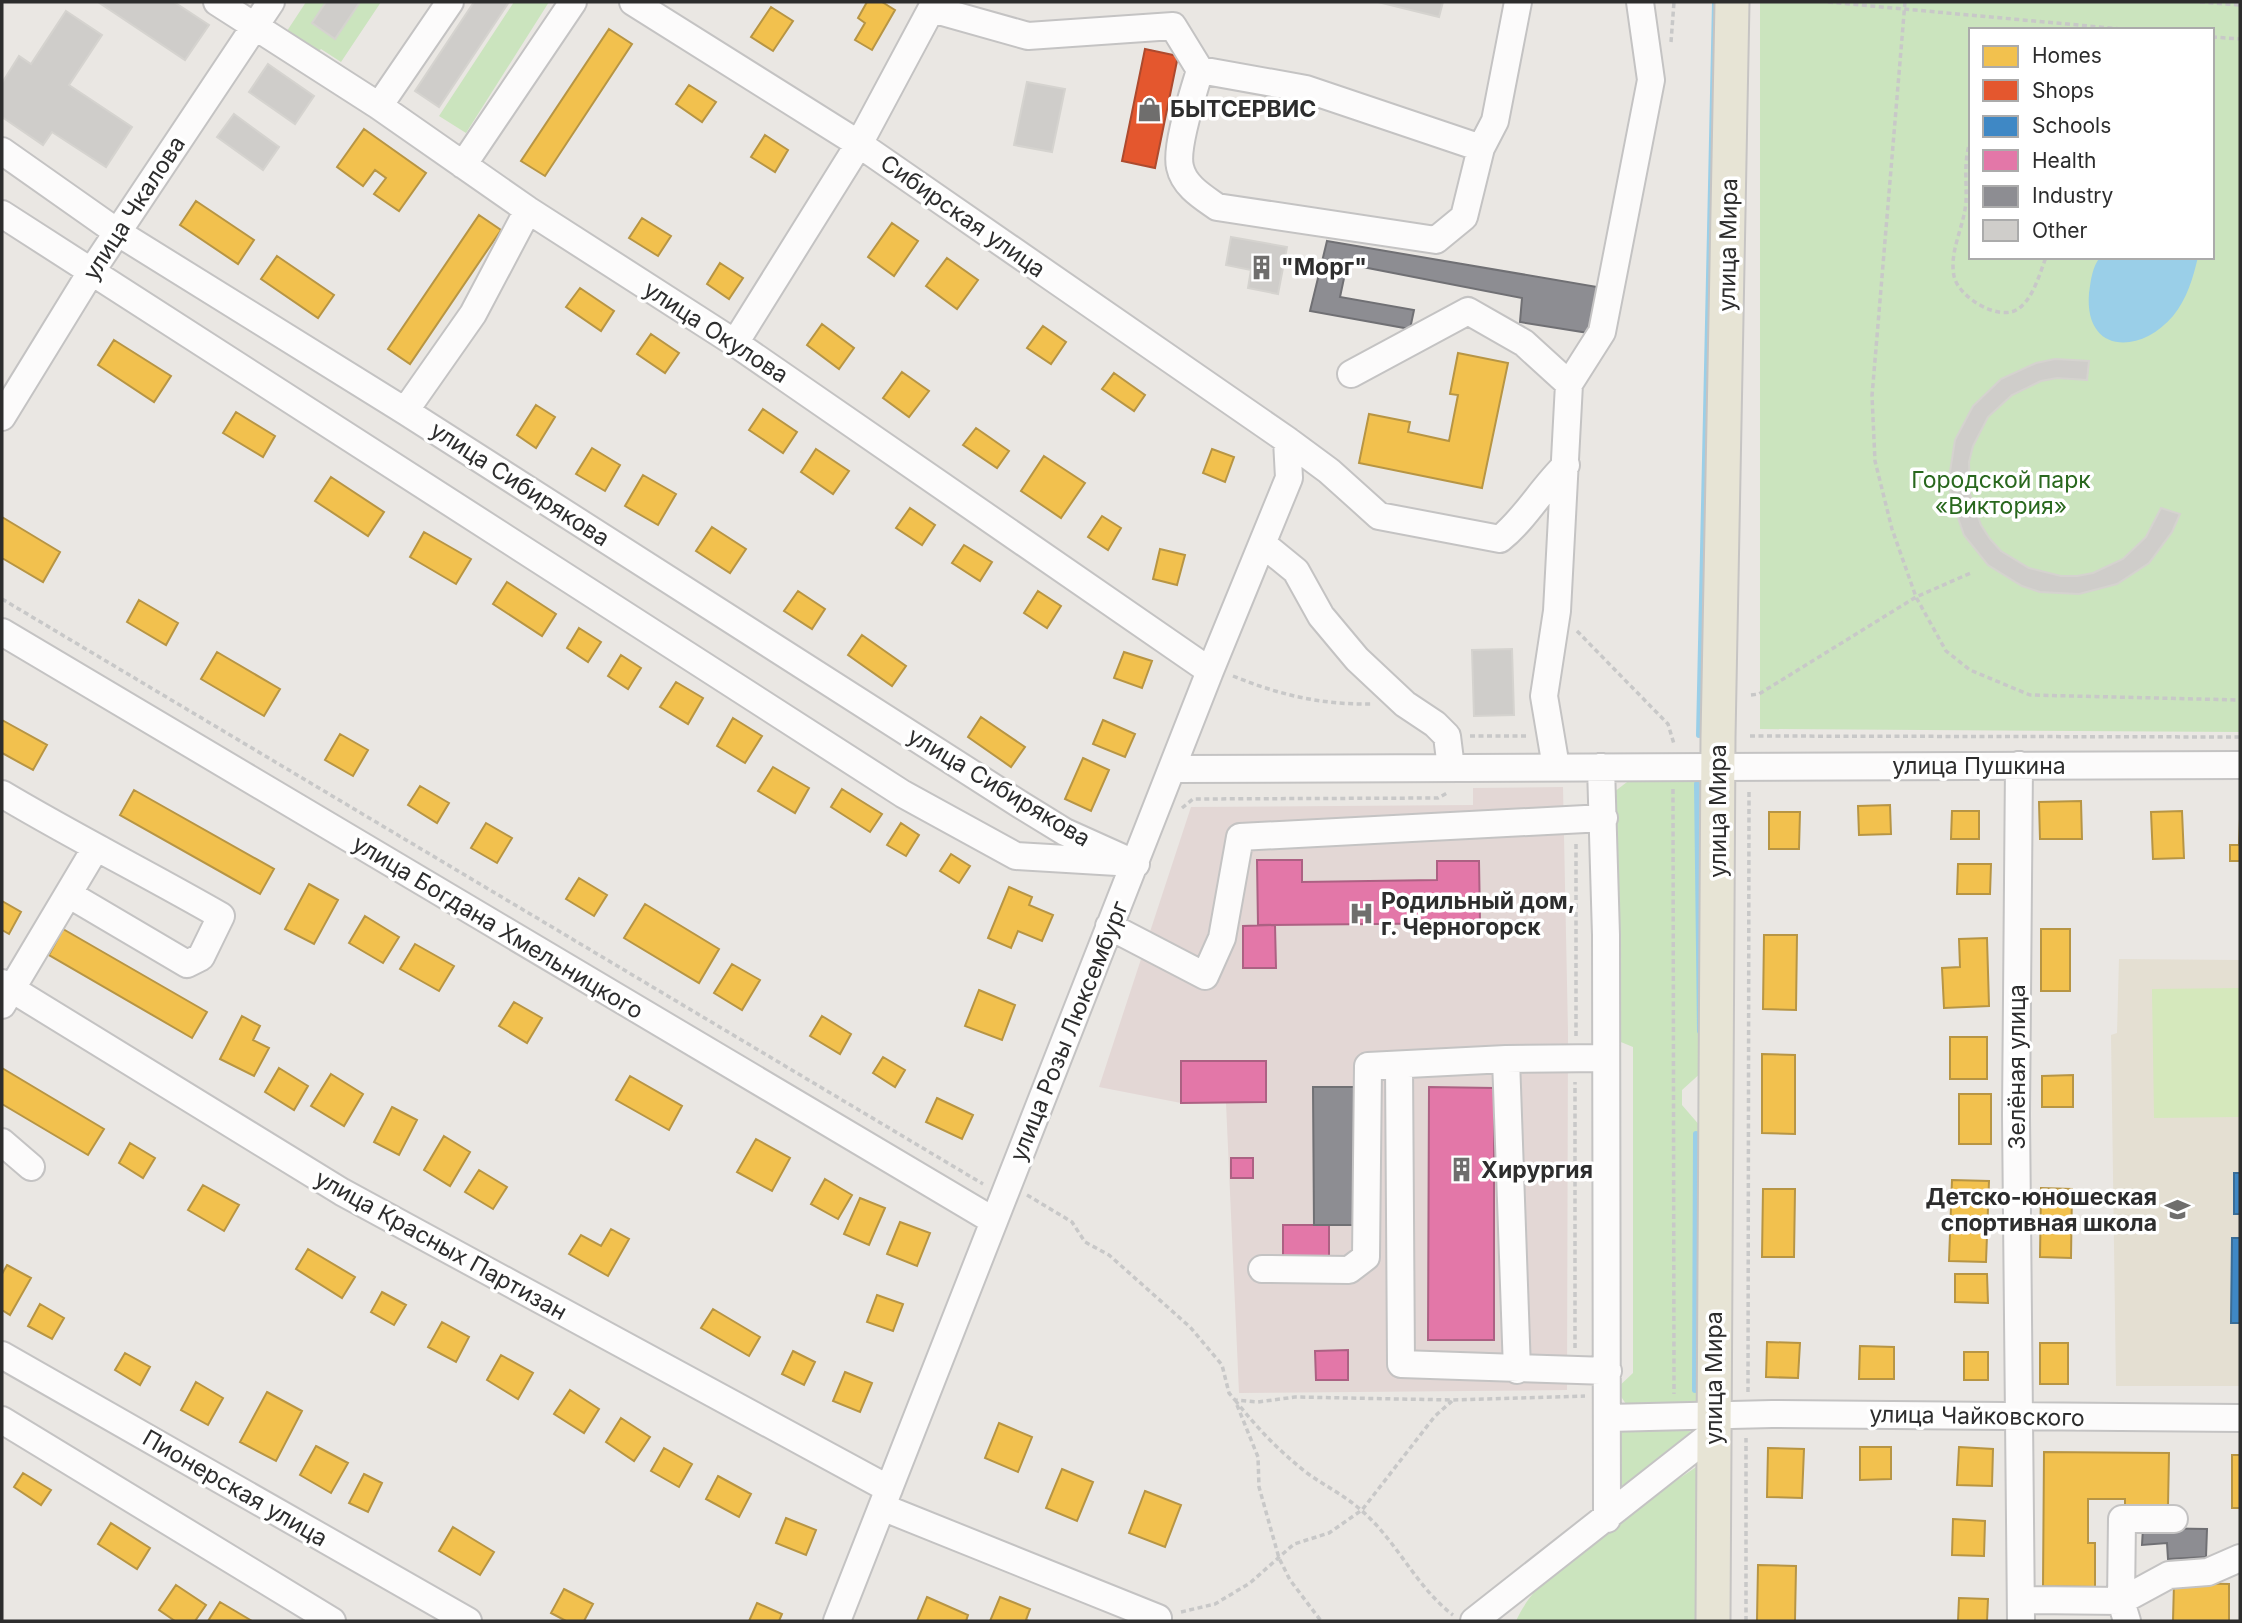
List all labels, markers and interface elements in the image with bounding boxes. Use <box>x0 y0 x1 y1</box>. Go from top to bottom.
legend <box>1969 28 2214 259</box>
text: Homes <box>2032 43 2102 68</box>
text: Shops <box>2032 78 2094 103</box>
shop icon: БЫТСЕРВИС <box>1136 95 1164 123</box>
place label: БЫТСЕРВИС <box>1170 95 1316 123</box>
text: Schools <box>2032 113 2111 138</box>
street label: улица Чкалова <box>77 131 191 285</box>
text: Health <box>2032 148 2097 173</box>
street label: Сибирская улица <box>875 149 1051 283</box>
street label: улица Мира <box>1713 178 1743 312</box>
text: Industry <box>2032 183 2114 208</box>
text: Other <box>2032 218 2088 243</box>
building icon: "Морг" <box>1247 253 1275 281</box>
place label: "Морг" <box>1281 253 1367 281</box>
street label: улица Окулова <box>638 275 794 389</box>
street label: улица Сибирякова <box>425 416 615 552</box>
park label: Городской парк «Виктория» <box>1911 466 2091 520</box>
street label: улица Сибирякова <box>903 721 1095 853</box>
street label: улица Мира <box>1704 744 1732 878</box>
street label: улица Пушкина <box>1892 752 2066 780</box>
street label: улица Богдана Хмельницкого <box>348 829 648 1025</box>
place label: Родильный дом, г. Черногорск <box>1381 887 1575 941</box>
street label: улица Розы Люксембург <box>1004 897 1134 1165</box>
hospital icon: Родильный дом, г. Черногорск <box>1347 900 1375 928</box>
street label: Зелёная улица <box>2003 984 2031 1150</box>
building icon: Хирургия <box>1447 1156 1475 1184</box>
place label: Хирургия <box>1481 1156 1593 1184</box>
street label: улица Красных Партизан <box>310 1164 572 1326</box>
place label: Детско-юношеская спортивная школа <box>1925 1183 2157 1237</box>
school or university icon: Детско-юношеская спортивная школа <box>2163 1196 2191 1224</box>
street label: улица Мира <box>1700 1311 1728 1445</box>
street label: улица Чайковского <box>1869 1400 2085 1432</box>
street label: Пионерская улица <box>138 1424 332 1552</box>

